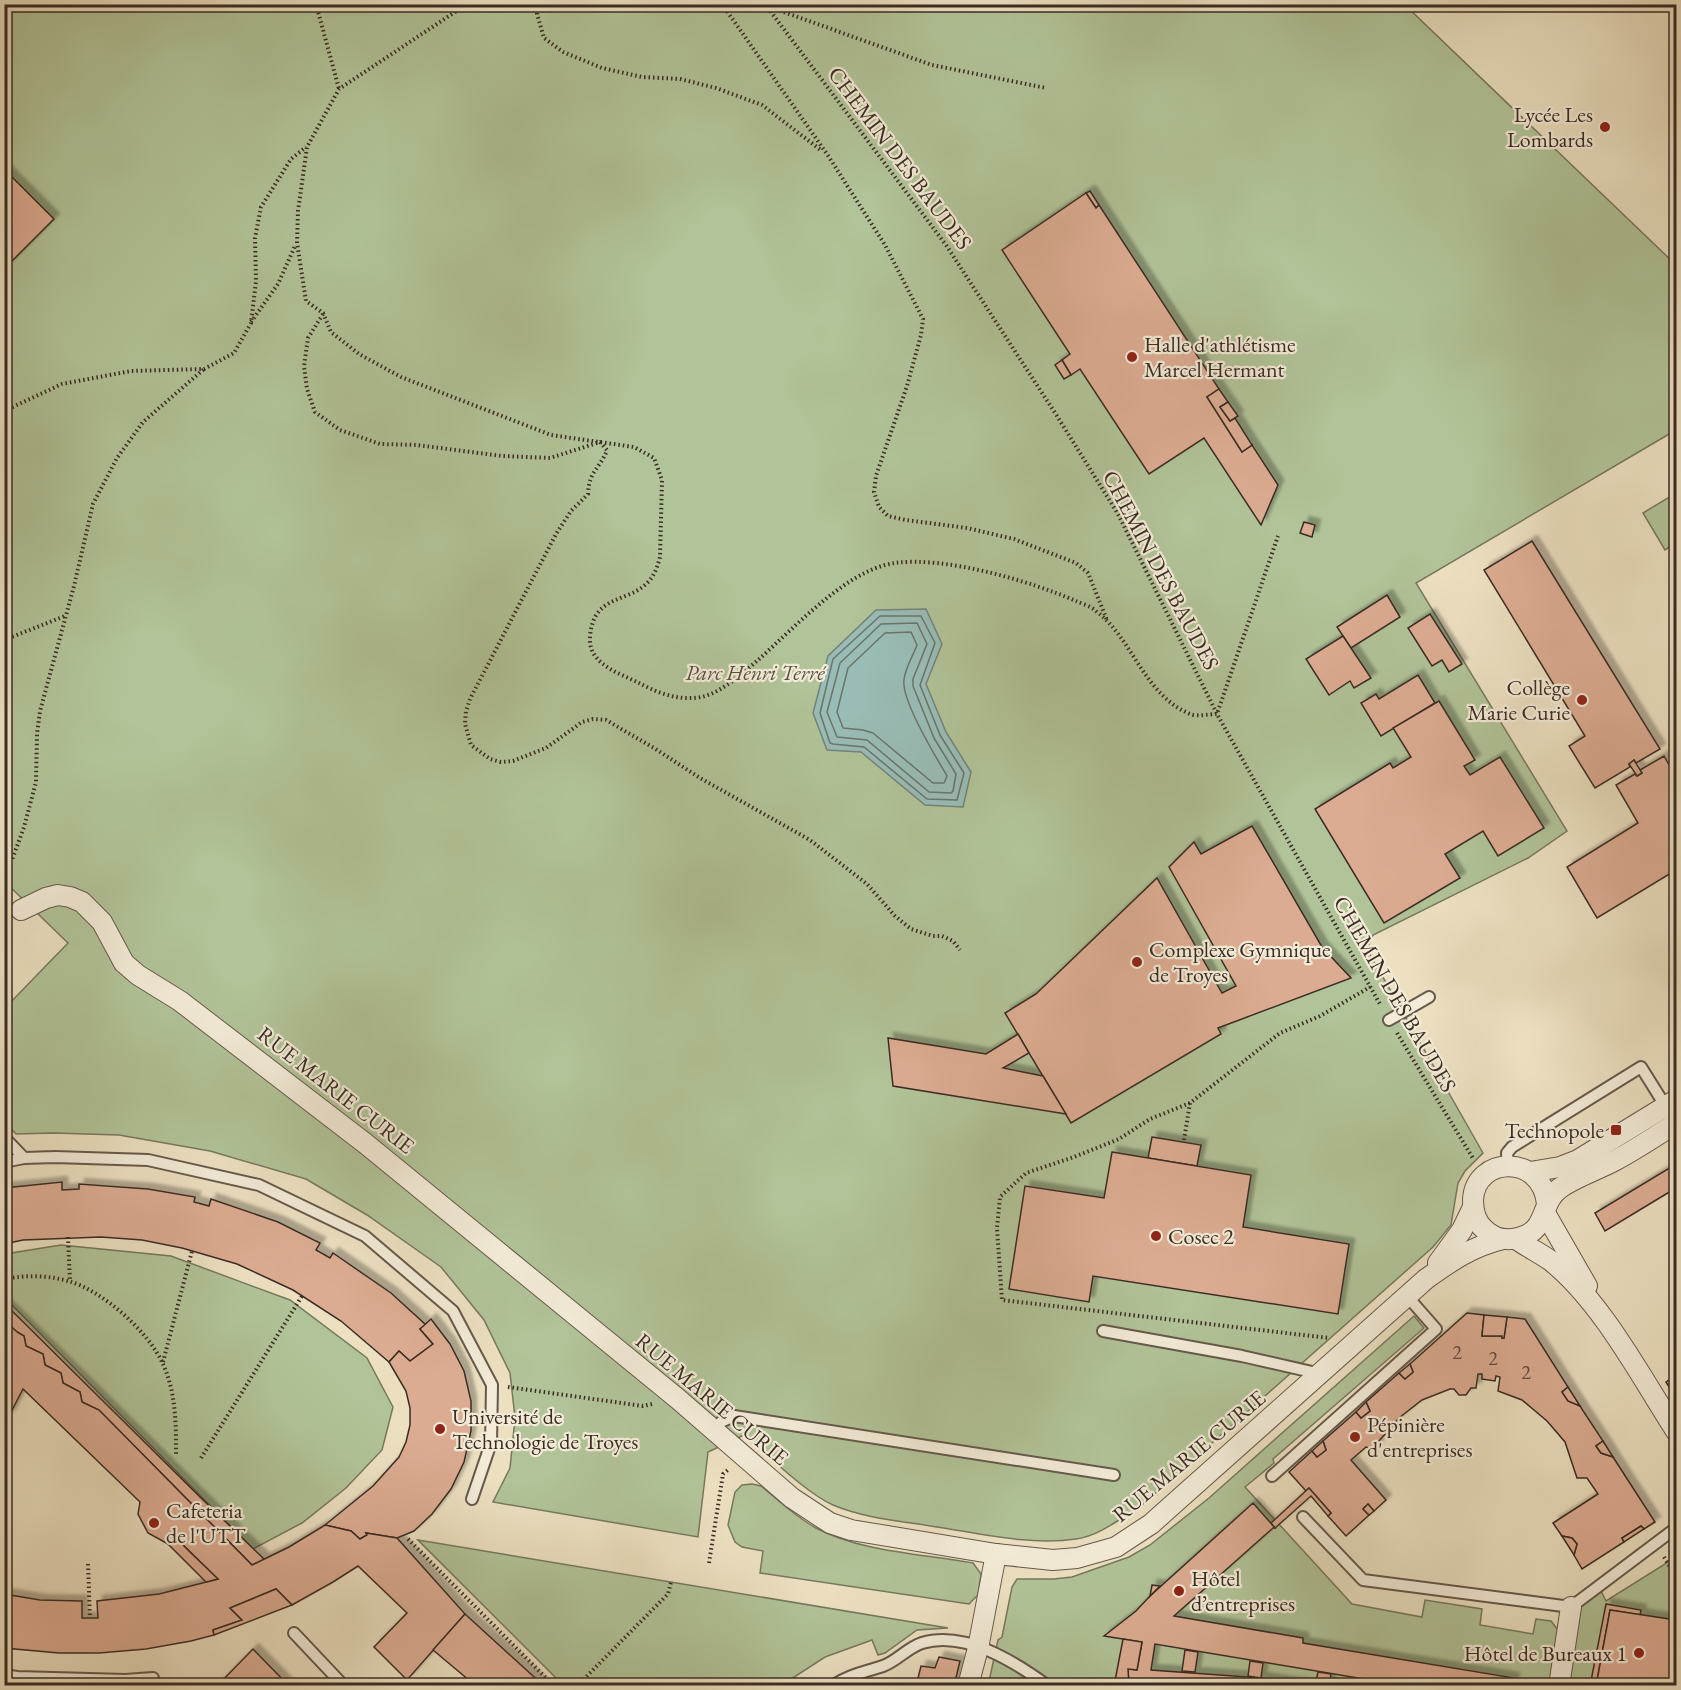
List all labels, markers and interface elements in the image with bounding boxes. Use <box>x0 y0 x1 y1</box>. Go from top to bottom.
street label: CHEMIN DES BAUDES <box>822 61 978 255</box>
place label: Lycée Les Lombards <box>1507 100 1593 154</box>
marker: Lycée Les Lombards <box>1598 120 1612 134</box>
place label: Halle d'athlétisme Marcel Hermant <box>1144 330 1296 384</box>
marker: Halle d'athlétisme Marcel Hermant <box>1125 350 1139 364</box>
street label: CHEMIN DES BAUDES <box>1096 465 1226 675</box>
park label: Parc Henri Terré <box>685 658 827 687</box>
place label: Collège Marie Curie <box>1468 673 1570 727</box>
marker: Collège Marie Curie <box>1575 693 1589 707</box>
street label: CHEMIN DES BAUDES <box>1327 891 1463 1097</box>
place label: Complexe Gymnique de Troyes <box>1149 935 1331 989</box>
marker: Complexe Gymnique de Troyes <box>1130 955 1144 969</box>
street label: RUE MARIE CURIE <box>252 1020 420 1160</box>
place label: Technopole <box>1505 1116 1604 1145</box>
marker: Technopole <box>1609 1123 1623 1137</box>
place label: Cosec 2 <box>1168 1222 1234 1251</box>
marker: Cosec 2 <box>1149 1229 1163 1243</box>
street label: RUE MARIE CURIE <box>629 1326 795 1472</box>
house number: 2 <box>1452 1339 1462 1365</box>
house number: 2 <box>1488 1345 1498 1371</box>
house number: 2 <box>1521 1359 1531 1385</box>
street label: RUE MARIE CURIE <box>1106 1383 1272 1529</box>
place label: Université de Technologie de Troyes <box>452 1402 638 1456</box>
place label: Pépinière d'entreprises <box>1367 1410 1473 1464</box>
marker: Université de Technologie de Troyes <box>433 1422 447 1436</box>
marker: Pépinière d'entreprises <box>1348 1430 1362 1444</box>
place label: Cafeteria de l'UTT <box>166 1496 246 1550</box>
marker: Cafeteria de l'UTT <box>147 1516 161 1530</box>
place label: Hôtel d’entreprises <box>1191 1564 1295 1618</box>
marker: Hôtel d’entreprises <box>1172 1584 1186 1598</box>
place label: Hôtel de Bureaux 1 <box>1464 1639 1627 1668</box>
marker: Hôtel de Bureaux 1 <box>1632 1646 1646 1660</box>

